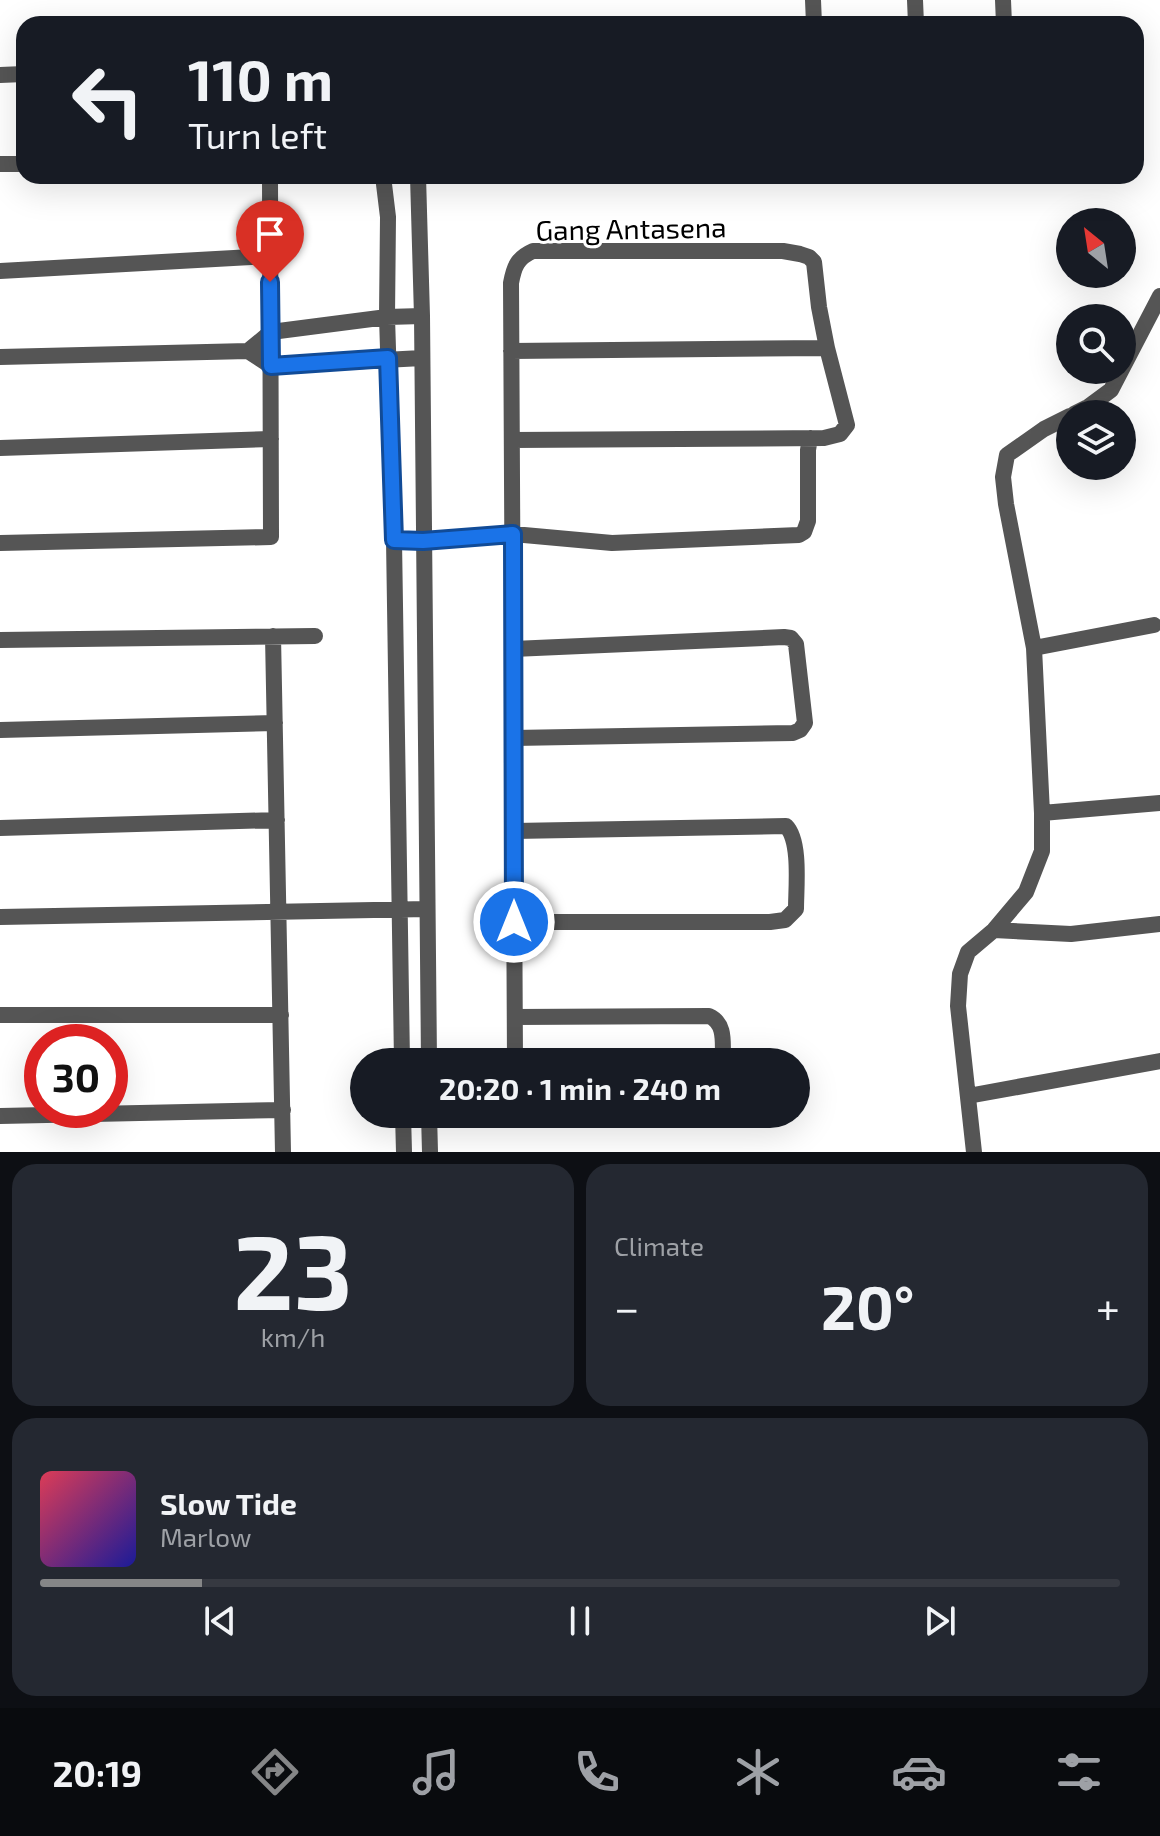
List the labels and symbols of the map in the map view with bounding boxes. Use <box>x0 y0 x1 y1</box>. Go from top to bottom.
pin <box>236 200 304 282</box>
north arrow <box>1056 208 1136 288</box>
street label: Gang Antasena <box>535 209 727 247</box>
position arrow <box>472 880 556 964</box>
speed limit sign: 30 <box>24 1024 128 1128</box>

